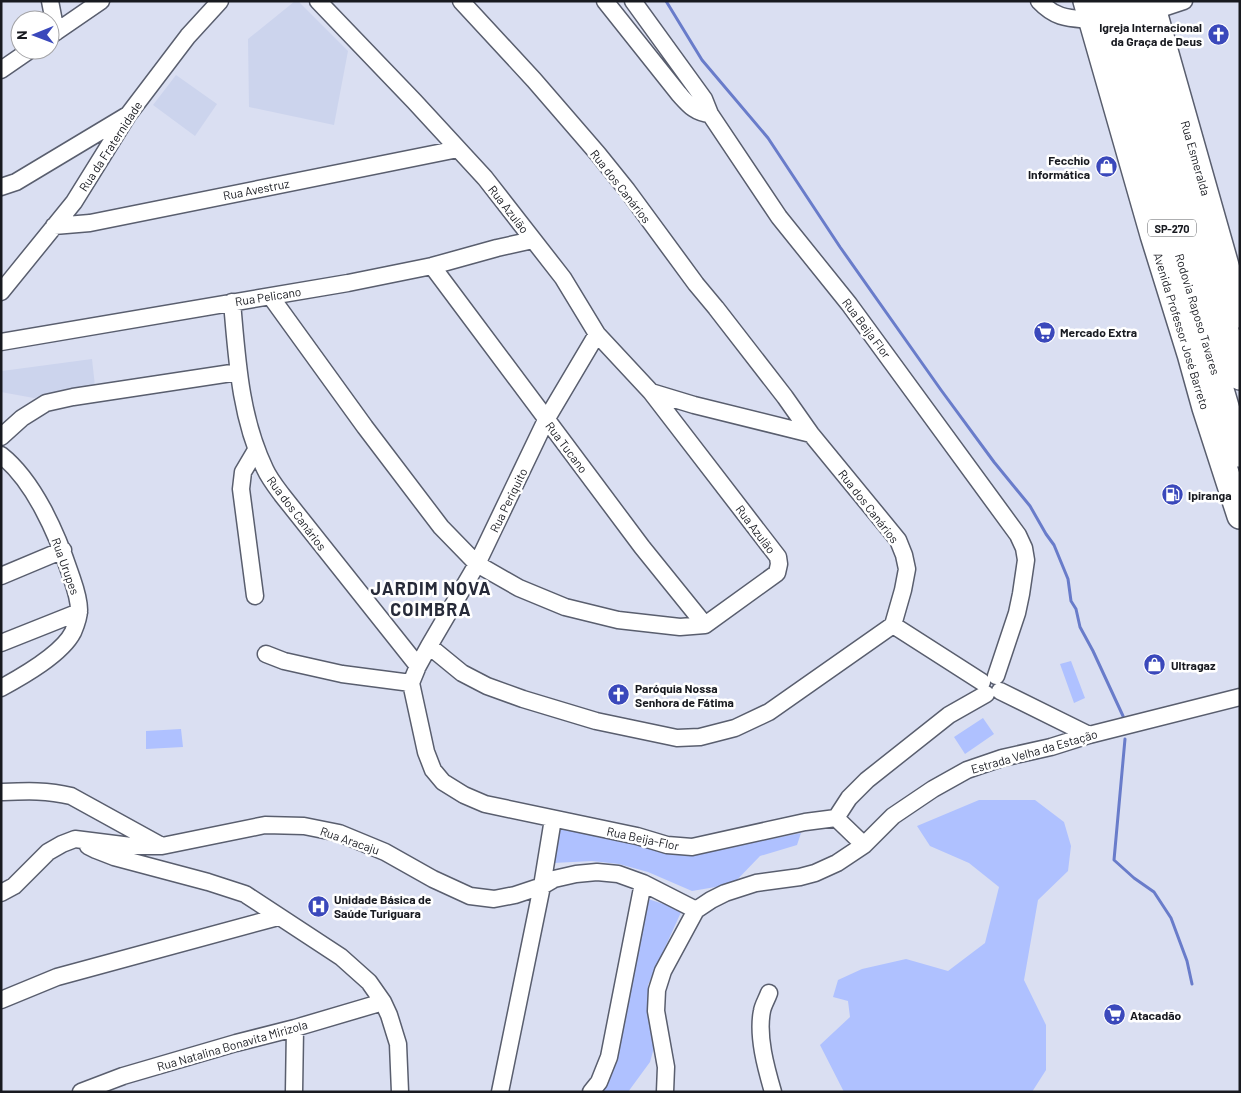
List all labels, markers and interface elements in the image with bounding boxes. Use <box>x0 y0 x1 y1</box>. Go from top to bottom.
north arrow <box>10 10 60 60</box>
place label: Igreja Internacional da Graça de Deus <box>1099 20 1202 48</box>
church icon: Igreja Internacional da Graça de Deus <box>1206 22 1230 46</box>
text: N <box>13 30 30 40</box>
street label: Rua da Fraternidade <box>76 98 144 194</box>
street label: Rua Esmeralda <box>1179 119 1213 197</box>
street label: Rua dos Canários <box>588 147 654 226</box>
place label: Fecchio Informática <box>1028 153 1090 181</box>
shop icon: Fecchio Informática <box>1094 155 1118 179</box>
street label: Rua Avestruz <box>222 176 290 202</box>
street label: Rua Azulão <box>486 182 532 236</box>
road number: SP-270 <box>1148 220 1196 237</box>
street label: Avenida Professor José Barreto <box>1151 251 1213 411</box>
street label: Rodovia Raposo Tavares <box>1173 252 1223 377</box>
street label: Rua Pelicano <box>234 284 302 308</box>
street label: Rua Beija Flor <box>840 295 894 361</box>
supermarket icon: Mercado Extra <box>1032 320 1056 344</box>
place label: Mercado Extra <box>1060 325 1137 339</box>
street label: Rua Tucano <box>543 419 591 475</box>
street label: Rua Periquito <box>486 466 530 534</box>
street label: Rua dos Canários <box>836 467 902 546</box>
street label: Rua dos Canários <box>265 473 330 553</box>
fuel station icon: Ipiranga <box>1160 483 1184 507</box>
place label: Ipiranga <box>1188 488 1231 502</box>
street label: Rua Azulão <box>733 502 779 556</box>
street label: Rua Urupes <box>49 536 83 597</box>
district label: JARDIM NOVA COIMBRA <box>371 577 491 620</box>
shop icon: Ultragaz <box>1143 653 1167 677</box>
place label: Ultragaz <box>1171 658 1216 672</box>
place label: Paróquia Nossa Senhora de Fátima <box>635 681 734 709</box>
church icon: Paróquia Nossa Senhora de Fátima <box>607 683 631 707</box>
street label: Estrada Velha da Estação <box>969 726 1099 776</box>
street label: Rua Aracaju <box>318 823 382 857</box>
street label: Rua Beija-Flor <box>606 824 681 853</box>
place label: Unidade Básica de Saúde Turiguara <box>334 892 432 920</box>
hospital icon: Unidade Básica de Saúde Turiguara <box>306 894 330 918</box>
supermarket icon: Atacadão <box>1102 1003 1126 1027</box>
place label: Atacadão <box>1130 1008 1181 1022</box>
street label: Rua Natalina Bonavita Mirizola <box>155 1017 309 1073</box>

